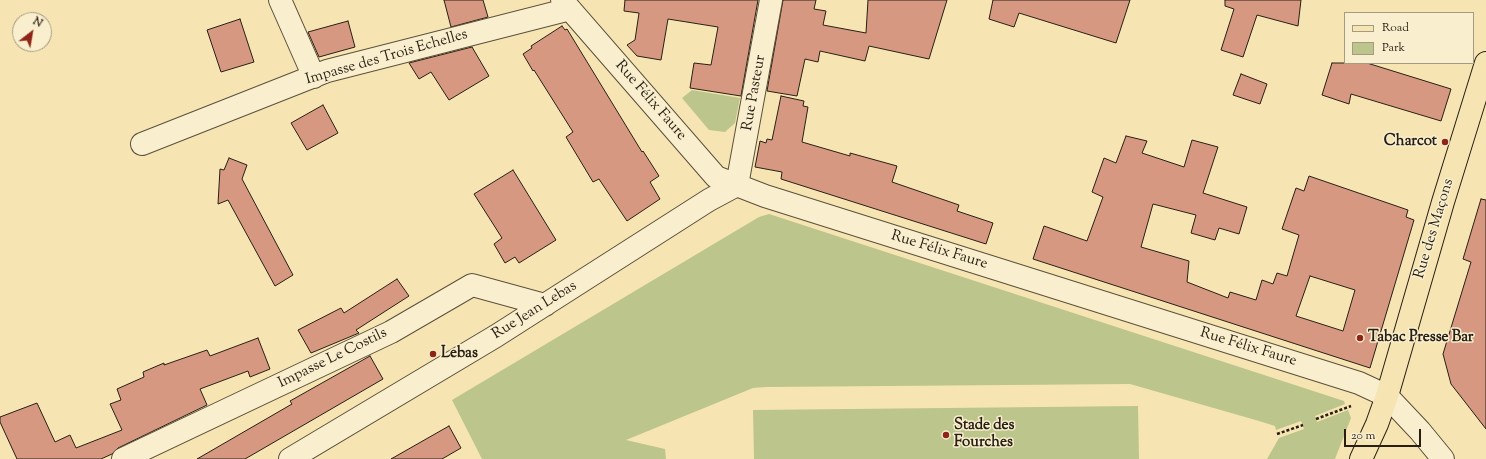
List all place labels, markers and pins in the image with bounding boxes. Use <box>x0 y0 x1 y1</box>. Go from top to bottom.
place label: Charcot <box>1384 133 1437 151</box>
marker: Charcot <box>1440 137 1450 147</box>
place label: Tabac Presse Bar <box>1368 329 1473 347</box>
marker: Tabac Presse Bar <box>1355 333 1365 343</box>
place label: Lebas <box>441 345 478 363</box>
marker: Lebas <box>428 349 438 359</box>
place label: Stade des Fourches <box>954 417 1014 452</box>
marker: Stade des Fourches <box>941 430 951 440</box>

